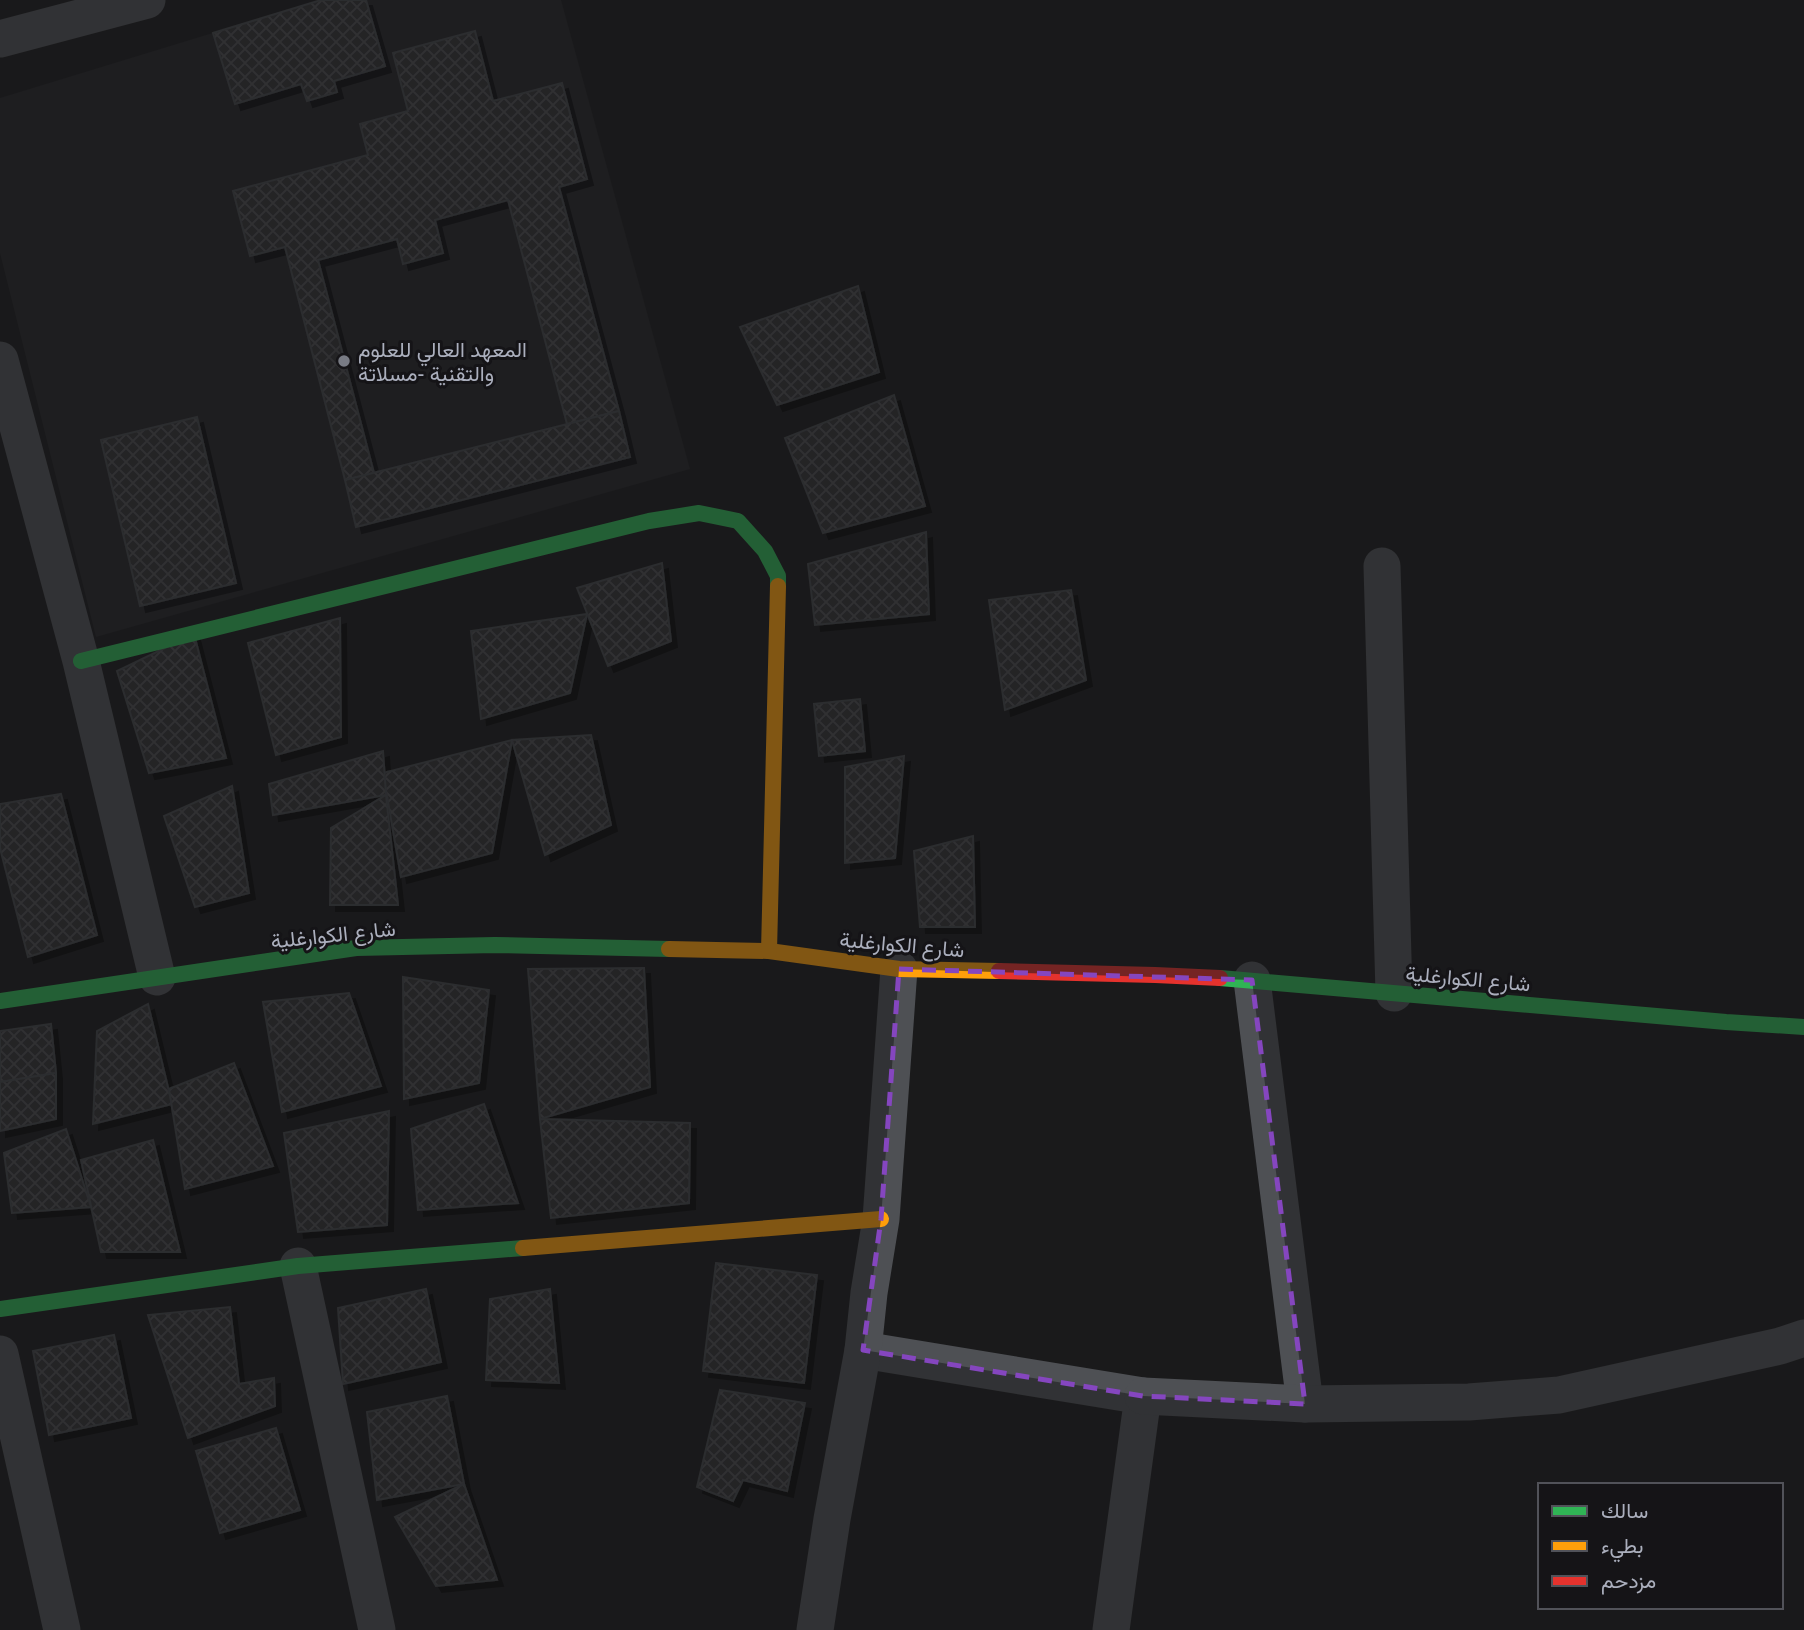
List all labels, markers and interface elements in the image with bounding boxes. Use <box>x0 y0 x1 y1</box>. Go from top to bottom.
place label: المعهد العالي للعلوم والتقنية -مسلاتة <box>358 335 527 387</box>
marker: المعهد العالي للعلوم والتقنية -مسلاتة <box>336 353 352 369</box>
street label: شارع الكوارغلية <box>269 914 397 955</box>
street label: شارع الكوارغلية <box>838 925 966 964</box>
street label: شارع الكوارغلية <box>1404 959 1532 998</box>
legend <box>1538 1483 1783 1609</box>
text: سالك <box>1601 1496 1648 1524</box>
text: بطيء <box>1601 1531 1644 1563</box>
text: مزدحم <box>1601 1566 1656 1595</box>

